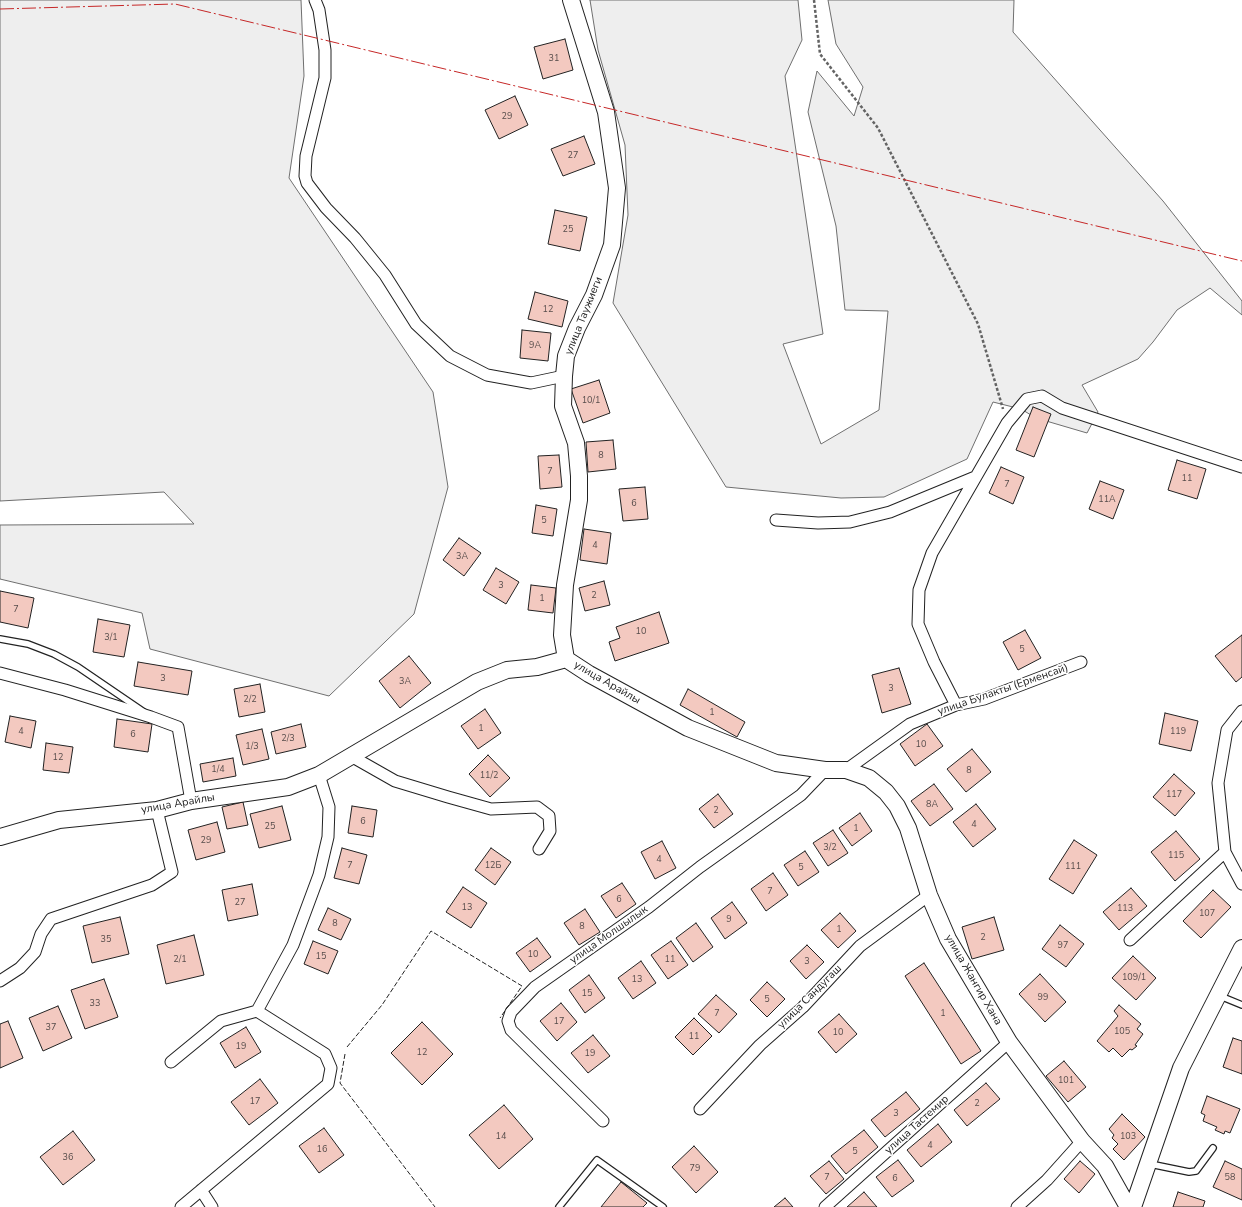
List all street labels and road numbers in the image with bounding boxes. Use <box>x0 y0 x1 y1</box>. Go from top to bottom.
street label: улица Таужиеги <box>562 275 606 357</box>
street label: улица Арайлы <box>571 659 643 707</box>
street label: улица Булакты (Ерменсай) <box>936 661 1070 719</box>
street label: улица Арайлы <box>140 791 216 817</box>
street label: улица Молшылык <box>567 903 651 967</box>
street label: улица Жангир Хана <box>942 932 1004 1028</box>
street label: улица Сандугаш <box>775 962 845 1032</box>
street label: улица Тастемир <box>882 1093 952 1157</box>

